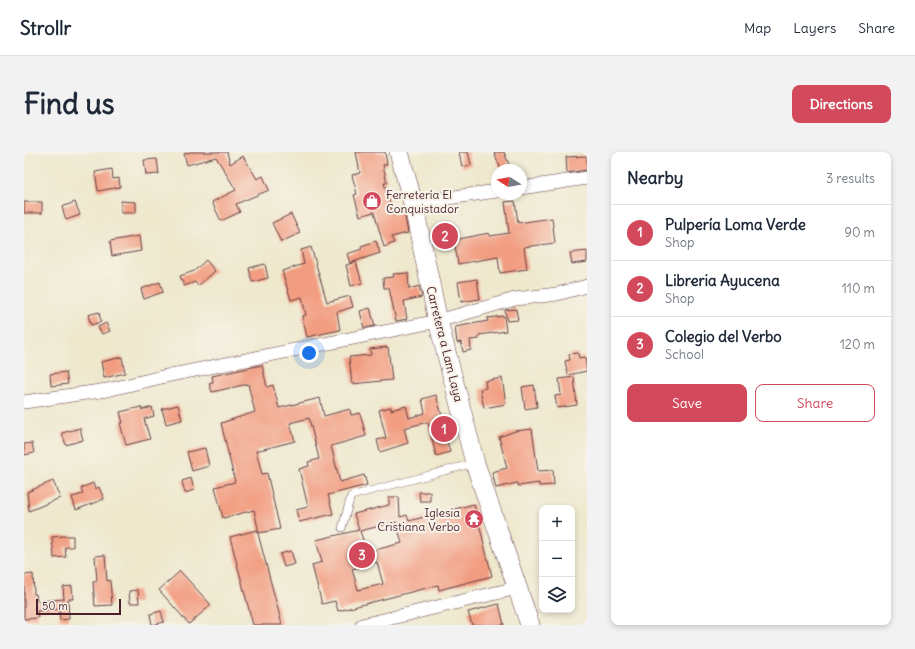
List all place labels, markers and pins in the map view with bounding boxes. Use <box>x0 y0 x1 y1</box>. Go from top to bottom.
place label: Ferretería El Conquistador <box>386 187 459 216</box>
shop icon: Ferretería El Conquistador <box>361 190 383 212</box>
pin: 2 <box>432 221 458 251</box>
pin: 1 <box>431 414 457 444</box>
place label: Iglesia Cristiana Verbo <box>377 505 460 534</box>
temple icon: Iglesia Cristiana Verbo <box>463 508 485 530</box>
pin: 3 <box>349 540 375 570</box>

